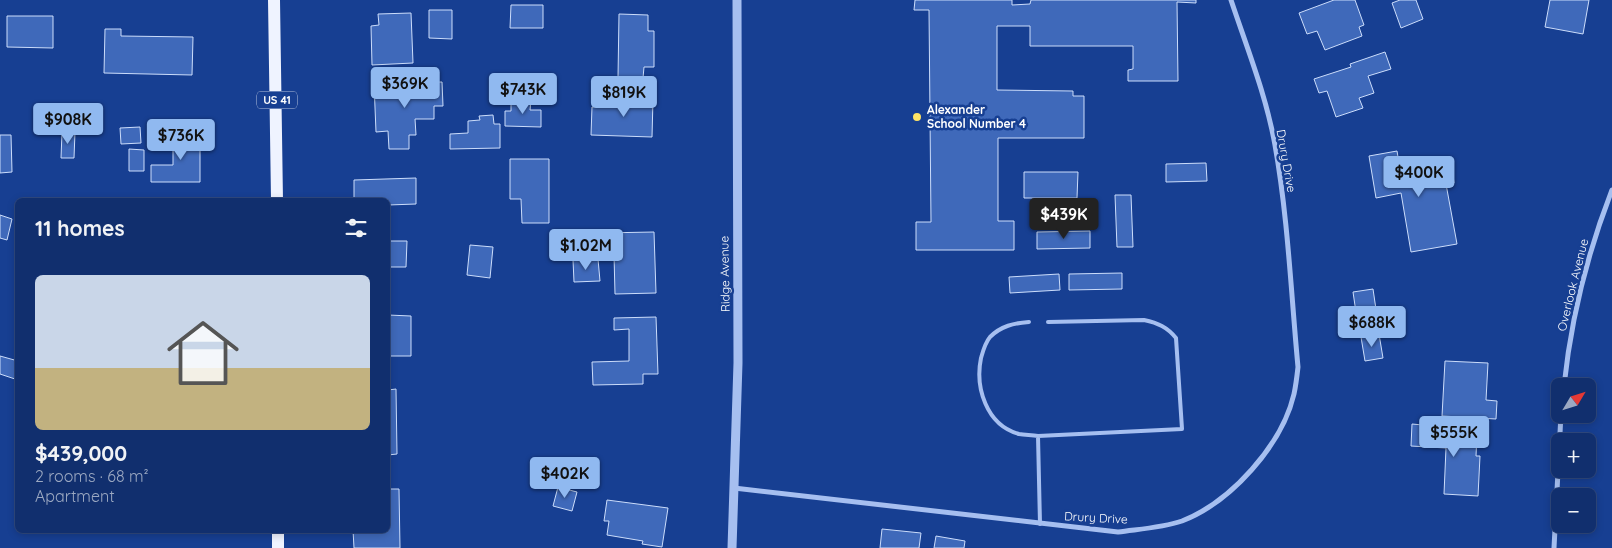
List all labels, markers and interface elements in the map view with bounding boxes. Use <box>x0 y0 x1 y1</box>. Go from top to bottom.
pin: $369K <box>370 66 440 109</box>
pin: $743K <box>488 72 558 115</box>
text: $369K <box>382 73 428 93</box>
pin: $819K <box>589 76 659 118</box>
text: $743K <box>500 79 546 99</box>
text: $819K <box>602 82 646 102</box>
road number: US 41 <box>257 92 297 108</box>
pin: $908K <box>33 102 103 145</box>
place label: Alexander School Number 4 <box>927 102 1026 131</box>
text: $908K <box>44 109 92 129</box>
marker: Alexander School Number 4 <box>911 111 923 123</box>
pin: $736K <box>146 119 216 161</box>
text: $736K <box>158 125 204 145</box>
street label: Drury Drive <box>1274 128 1299 194</box>
pin: $400K <box>1384 156 1454 198</box>
text: $400K <box>1394 162 1444 182</box>
pin: $439K <box>1029 198 1099 240</box>
text: $439K <box>1040 204 1088 224</box>
icon: filters <box>342 214 370 242</box>
text: 11 homes <box>35 215 125 241</box>
pin: $1.02M <box>545 228 627 271</box>
text: $1.02M <box>560 235 612 255</box>
street label: Ridge Avenue <box>716 236 733 312</box>
street label: Overlook Avenue <box>1554 237 1591 333</box>
pin: $688K <box>1337 306 1407 348</box>
icon: home <box>158 308 248 398</box>
text: $688K <box>1349 312 1395 332</box>
north arrow <box>1551 378 1596 422</box>
map controls <box>1551 378 1596 533</box>
pin: $555K <box>1419 416 1489 458</box>
text: $555K <box>1430 422 1478 442</box>
button: + <box>1551 433 1596 478</box>
text: $439,000 <box>35 440 127 466</box>
pin: $402K <box>530 456 600 499</box>
text: $402K <box>541 463 589 483</box>
text: 2 rooms · 68 m² <box>35 466 149 486</box>
text: Apartment <box>35 486 115 506</box>
button: − <box>1551 488 1596 533</box>
street label: Drury Drive <box>1064 508 1128 527</box>

